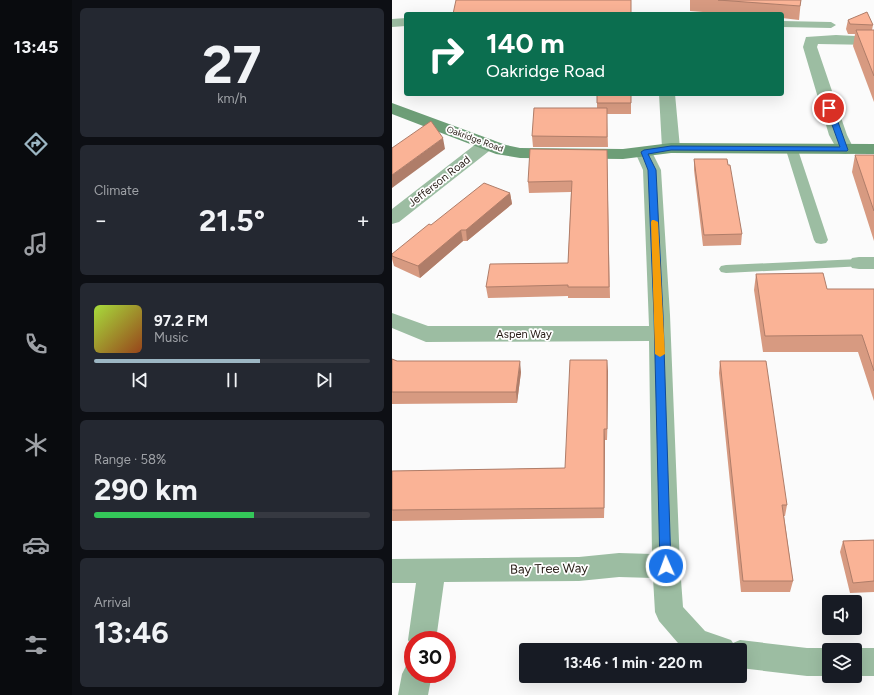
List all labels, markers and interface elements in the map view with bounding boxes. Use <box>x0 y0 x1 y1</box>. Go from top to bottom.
text: 140 m <box>486 26 565 60</box>
icon: right <box>420 28 472 80</box>
text: 27 <box>202 34 262 96</box>
text: 13:45 <box>14 36 58 58</box>
text: Oakridge Road <box>486 60 605 82</box>
text: km/h <box>217 91 247 106</box>
pin <box>812 91 846 125</box>
icon: arrive <box>818 97 840 119</box>
street label: Oakridge Road <box>445 123 505 154</box>
icon: directions <box>22 130 50 158</box>
street label: Jefferson Road <box>406 153 473 210</box>
text: Climate <box>94 183 139 198</box>
text: 21.5° <box>199 202 265 239</box>
text: − <box>94 207 108 234</box>
text: + <box>356 207 370 234</box>
icon: music <box>22 230 50 258</box>
text: 97.2 FM <box>154 312 208 330</box>
street label: Aspen Way <box>496 328 552 341</box>
icon: phone <box>22 330 50 358</box>
text: Music <box>154 330 188 345</box>
icon: previous <box>129 369 151 391</box>
icon: pause <box>221 369 243 391</box>
icon: next <box>313 369 335 391</box>
icon: climate <box>22 431 50 459</box>
text: Range · 58% <box>94 452 166 467</box>
text: 290 km <box>94 471 198 508</box>
icon: car <box>22 531 50 559</box>
position arrow <box>645 545 687 587</box>
street label: Bay Tree Way <box>510 560 588 577</box>
text: Arrival <box>94 595 131 610</box>
map controls <box>822 595 862 683</box>
button: sound <box>822 595 862 635</box>
text: 13:46 <box>94 614 169 651</box>
icon: filters <box>22 631 50 659</box>
speed limit sign: 30 <box>404 631 456 683</box>
button: layers <box>822 643 862 683</box>
text: 13:46 · 1 min · 220 m <box>564 654 702 672</box>

